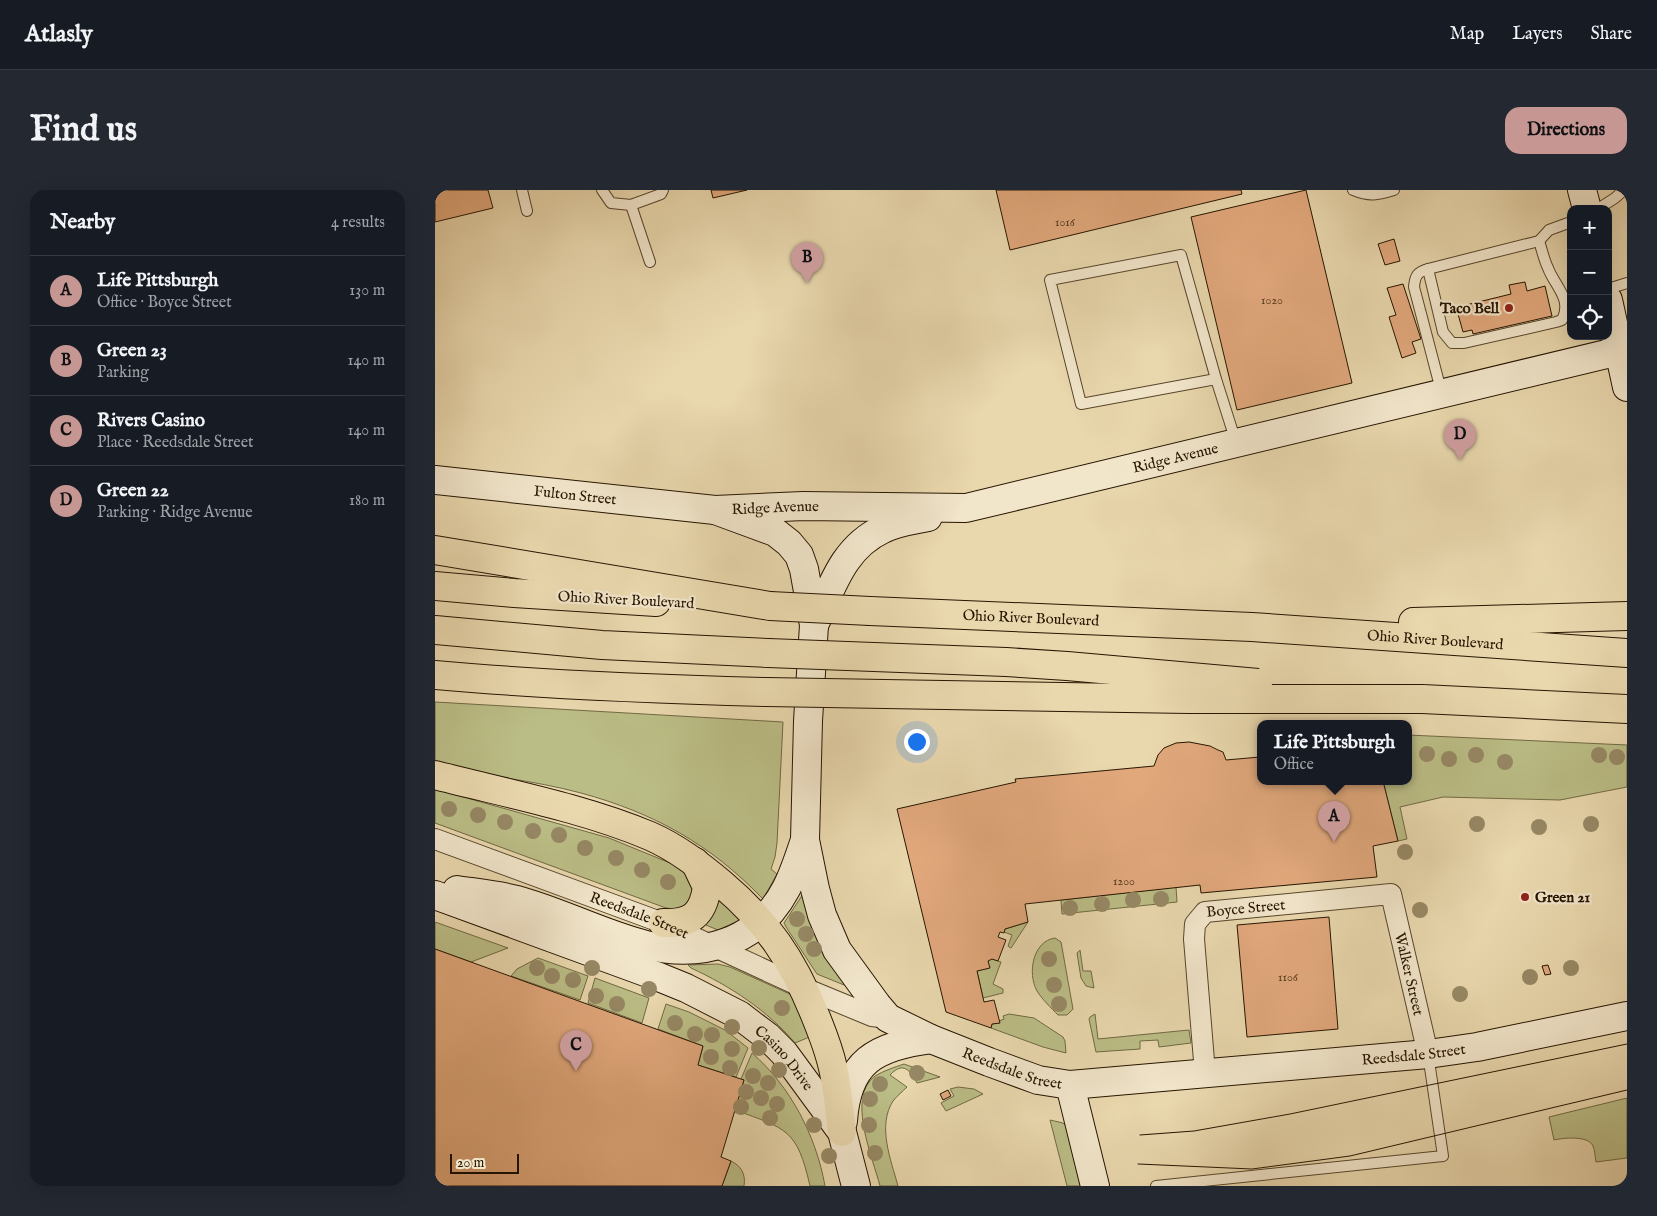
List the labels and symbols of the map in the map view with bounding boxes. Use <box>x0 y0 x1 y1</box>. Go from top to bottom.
house number: 1016 <box>1055 215 1076 230</box>
pin: B <box>791 242 823 283</box>
house number: 1020 <box>1261 293 1283 308</box>
place label: Taco Bell <box>1439 299 1500 318</box>
marker: Taco Bell <box>1503 302 1515 314</box>
pin: D <box>1444 419 1476 460</box>
street label: Ridge Avenue <box>1131 438 1220 477</box>
street label: Fulton Street <box>533 481 618 509</box>
street label: Ridge Avenue <box>731 496 819 519</box>
street label: Ohio River Boulevard <box>557 587 696 613</box>
street label: Ohio River Boulevard <box>962 605 1100 630</box>
street label: Ohio River Boulevard <box>1366 626 1505 654</box>
your location <box>904 729 930 755</box>
pin: A <box>1318 801 1350 842</box>
house number: 1200 <box>1113 874 1135 889</box>
street label: Reedsdale Street <box>587 887 692 943</box>
place label: Green 21 <box>1535 888 1591 907</box>
marker: Green 21 <box>1519 891 1531 903</box>
street label: Boyce Street <box>1205 895 1286 921</box>
street label: Walker Street <box>1391 930 1428 1017</box>
house number: 1106 <box>1278 970 1299 985</box>
street label: Casino Drive <box>751 1021 818 1094</box>
pin: C <box>560 1030 592 1071</box>
street label: Reedsdale Street <box>1361 1039 1467 1069</box>
street label: Reedsdale Street <box>960 1043 1064 1093</box>
scale bar <box>450 1151 519 1174</box>

